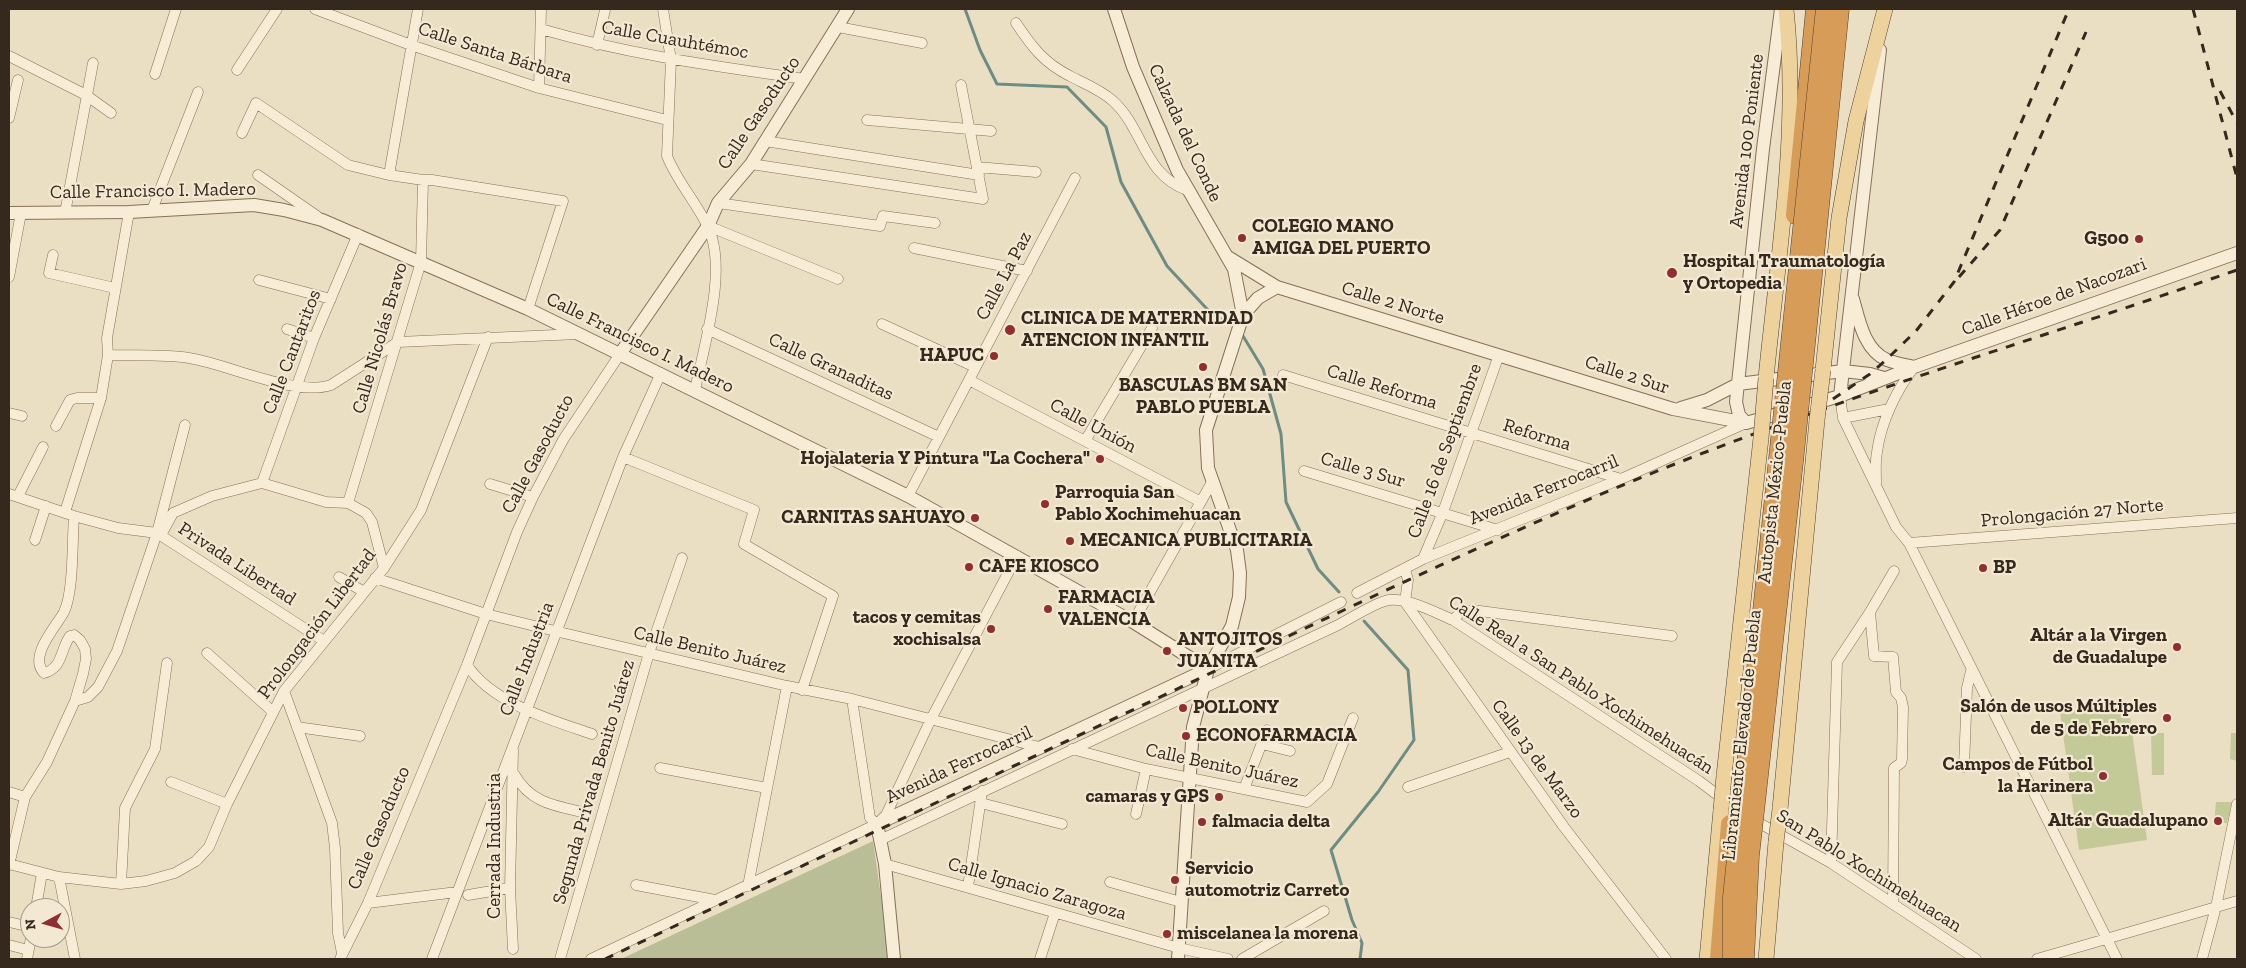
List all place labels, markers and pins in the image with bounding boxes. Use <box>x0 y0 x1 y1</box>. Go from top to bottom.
place label: COLEGIO MANO AMIGA DEL PUERTO <box>1252 216 1431 260</box>
place label: G500 <box>2084 228 2129 250</box>
marker: COLEGIO MANO AMIGA DEL PUERTO <box>1236 232 1248 244</box>
marker: G500 <box>2133 233 2145 245</box>
place label: Hospital Traumatología y Ortopedia <box>1683 251 1885 295</box>
marker: Hospital Traumatología y Ortopedia <box>1665 266 1679 280</box>
place label: CLINICA DE MATERNIDAD ATENCION INFANTIL <box>1021 308 1253 352</box>
marker: CLINICA DE MATERNIDAD ATENCION INFANTIL <box>1003 323 1017 337</box>
place label: HAPUC <box>919 345 984 367</box>
marker: HAPUC <box>988 350 1000 362</box>
marker: BASCULAS BM SAN PABLO PUEBLA <box>1197 361 1209 373</box>
place label: BASCULAS BM SAN PABLO PUEBLA <box>1119 375 1287 419</box>
place label: Hojalateria Y Pintura "La Cochera" <box>800 448 1090 470</box>
marker: Hojalateria Y Pintura "La Cochera" <box>1094 453 1106 465</box>
place label: Parroquia San Pablo Xochimehuacan <box>1055 482 1241 526</box>
marker: Parroquia San Pablo Xochimehuacan <box>1039 498 1051 510</box>
place label: CARNITAS SAHUAYO <box>781 507 965 529</box>
marker: CARNITAS SAHUAYO <box>969 512 981 524</box>
place label: MECANICA PUBLICITARIA <box>1080 530 1312 552</box>
marker: MECANICA PUBLICITARIA <box>1064 535 1076 547</box>
place label: CAFE KIOSCO <box>979 556 1099 578</box>
place label: BP <box>1993 557 2016 579</box>
marker: CAFE KIOSCO <box>963 561 975 573</box>
marker: BP <box>1977 562 1989 574</box>
place label: FARMACIA VALENCIA <box>1058 587 1154 631</box>
marker: FARMACIA VALENCIA <box>1042 603 1054 615</box>
place label: tacos y cemitas xochisalsa <box>853 607 981 651</box>
marker: tacos y cemitas xochisalsa <box>985 623 997 635</box>
place label: Altár a la Virgen de Guadalupe <box>2030 625 2167 669</box>
place label: ANTOJITOS JUANITA <box>1177 629 1282 673</box>
marker: Altár a la Virgen de Guadalupe <box>2171 641 2183 653</box>
marker: ANTOJITOS JUANITA <box>1161 645 1173 657</box>
place label: Salón de usos Múltiples de 5 de Febrero <box>1960 696 2157 740</box>
place label: POLLONY <box>1193 697 1279 719</box>
marker: POLLONY <box>1177 702 1189 714</box>
marker: Salón de usos Múltiples de 5 de Febrero <box>2161 712 2173 724</box>
place label: ECONOFARMACIA <box>1196 725 1357 747</box>
marker: ECONOFARMACIA <box>1180 730 1192 742</box>
place label: Campos de Fútbol la Harinera <box>1943 754 2093 798</box>
marker: Campos de Fútbol la Harinera <box>2097 770 2109 782</box>
place label: camaras y GPS <box>1085 786 1209 808</box>
marker: camaras y GPS <box>1213 791 1225 803</box>
place label: Altár Guadalupano <box>2048 810 2208 832</box>
place label: falmacia delta <box>1212 811 1330 833</box>
marker: Altár Guadalupano <box>2212 815 2224 827</box>
marker: falmacia delta <box>1196 816 1208 828</box>
place label: Servicio automotriz Carreto <box>1185 858 1349 902</box>
marker: Servicio automotriz Carreto <box>1169 874 1181 886</box>
place label: miscelanea la morena <box>1177 923 1358 945</box>
marker: miscelanea la morena <box>1161 928 1173 940</box>

